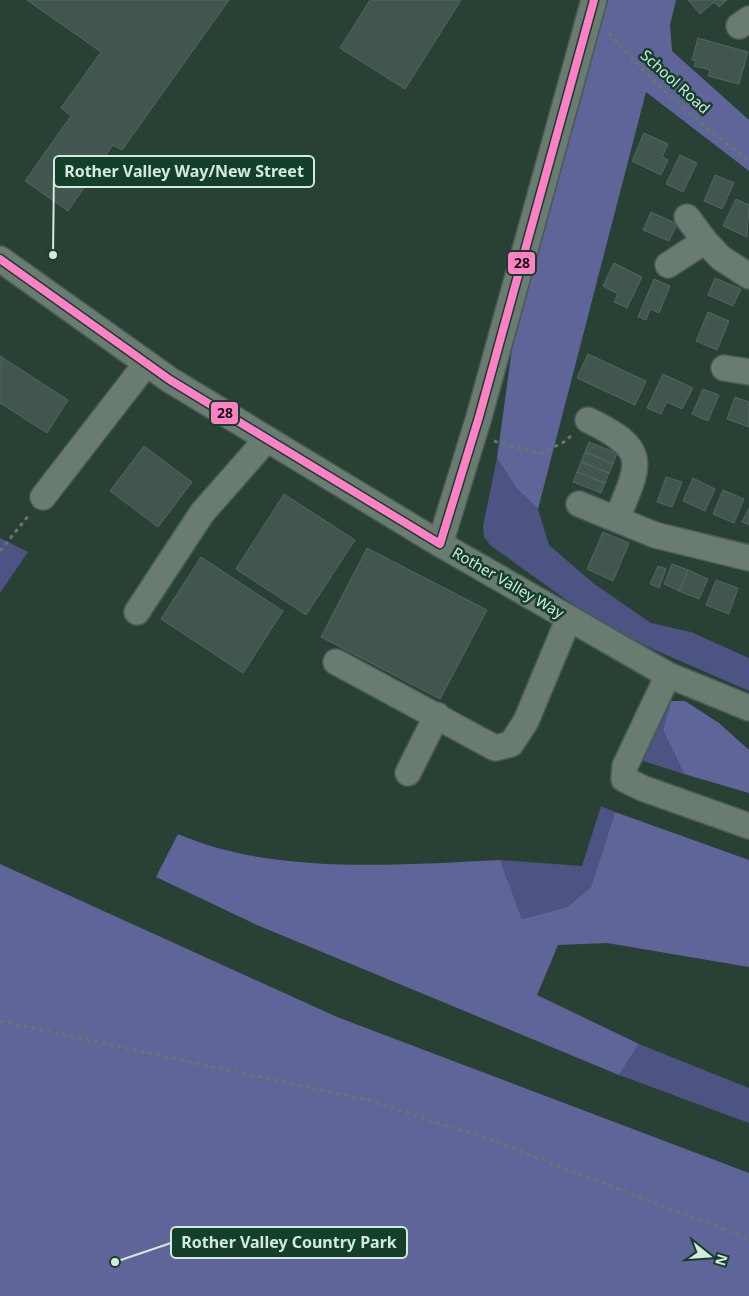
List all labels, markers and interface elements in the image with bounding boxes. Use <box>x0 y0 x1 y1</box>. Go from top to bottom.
street label: School Road <box>637 45 715 118</box>
callout: Rother Valley Way/New Street <box>54 156 314 187</box>
text: Rother Valley Way/New Street <box>64 160 304 182</box>
line badge: 28 <box>507 251 536 275</box>
text: 28 <box>514 253 530 272</box>
line badge: 28 <box>210 401 239 425</box>
text: 28 <box>217 403 233 422</box>
street label: Rother Valley Way <box>449 542 568 622</box>
callout: Rother Valley Country Park <box>171 1227 407 1258</box>
text: Rother Valley Country Park <box>181 1231 397 1253</box>
north arrow <box>684 1231 734 1281</box>
text: N <box>711 1252 733 1268</box>

